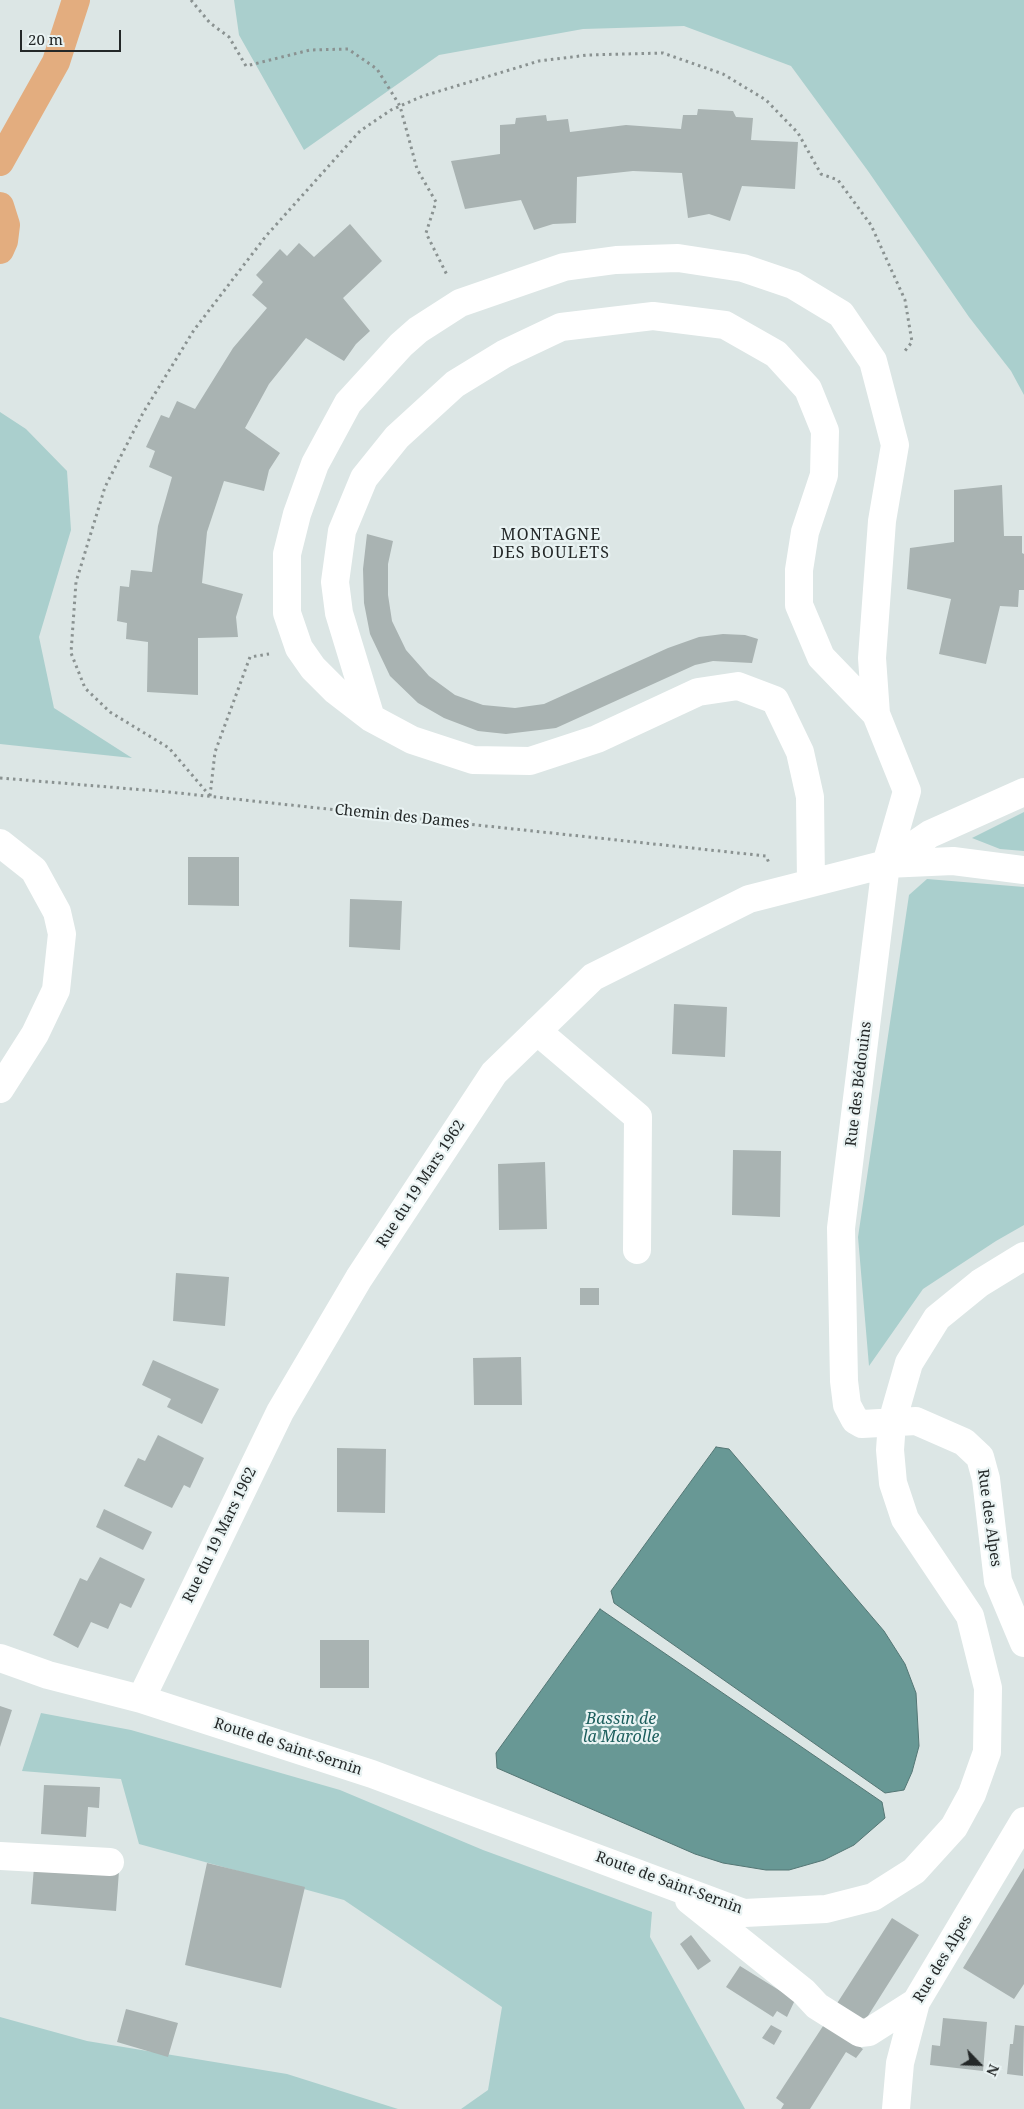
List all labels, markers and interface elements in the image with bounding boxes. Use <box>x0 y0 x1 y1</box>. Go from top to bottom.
scale bar <box>22 20 124 52</box>
text: 20 m <box>28 29 63 49</box>
district label: MONTAGNE DES BOULETS <box>491 525 611 563</box>
street label: Chemin des Dames <box>334 801 470 833</box>
street label: Rue des Bédouins <box>842 1021 876 1147</box>
street label: Rue du 19 Mars 1962 <box>373 1117 469 1251</box>
street label: Rue du 19 Mars 1962 <box>179 1464 261 1606</box>
street label: Rue des Alpes <box>973 1468 1005 1568</box>
water label: Bassin de la Marolle <box>583 1709 659 1747</box>
street label: Route de Saint-Sernin <box>212 1715 364 1779</box>
street label: Route de Saint-Sernin <box>593 1848 745 1918</box>
street label: Rue des Alpes <box>910 1912 976 2006</box>
north arrow <box>954 2039 1004 2089</box>
text: N <box>982 2061 1004 2079</box>

